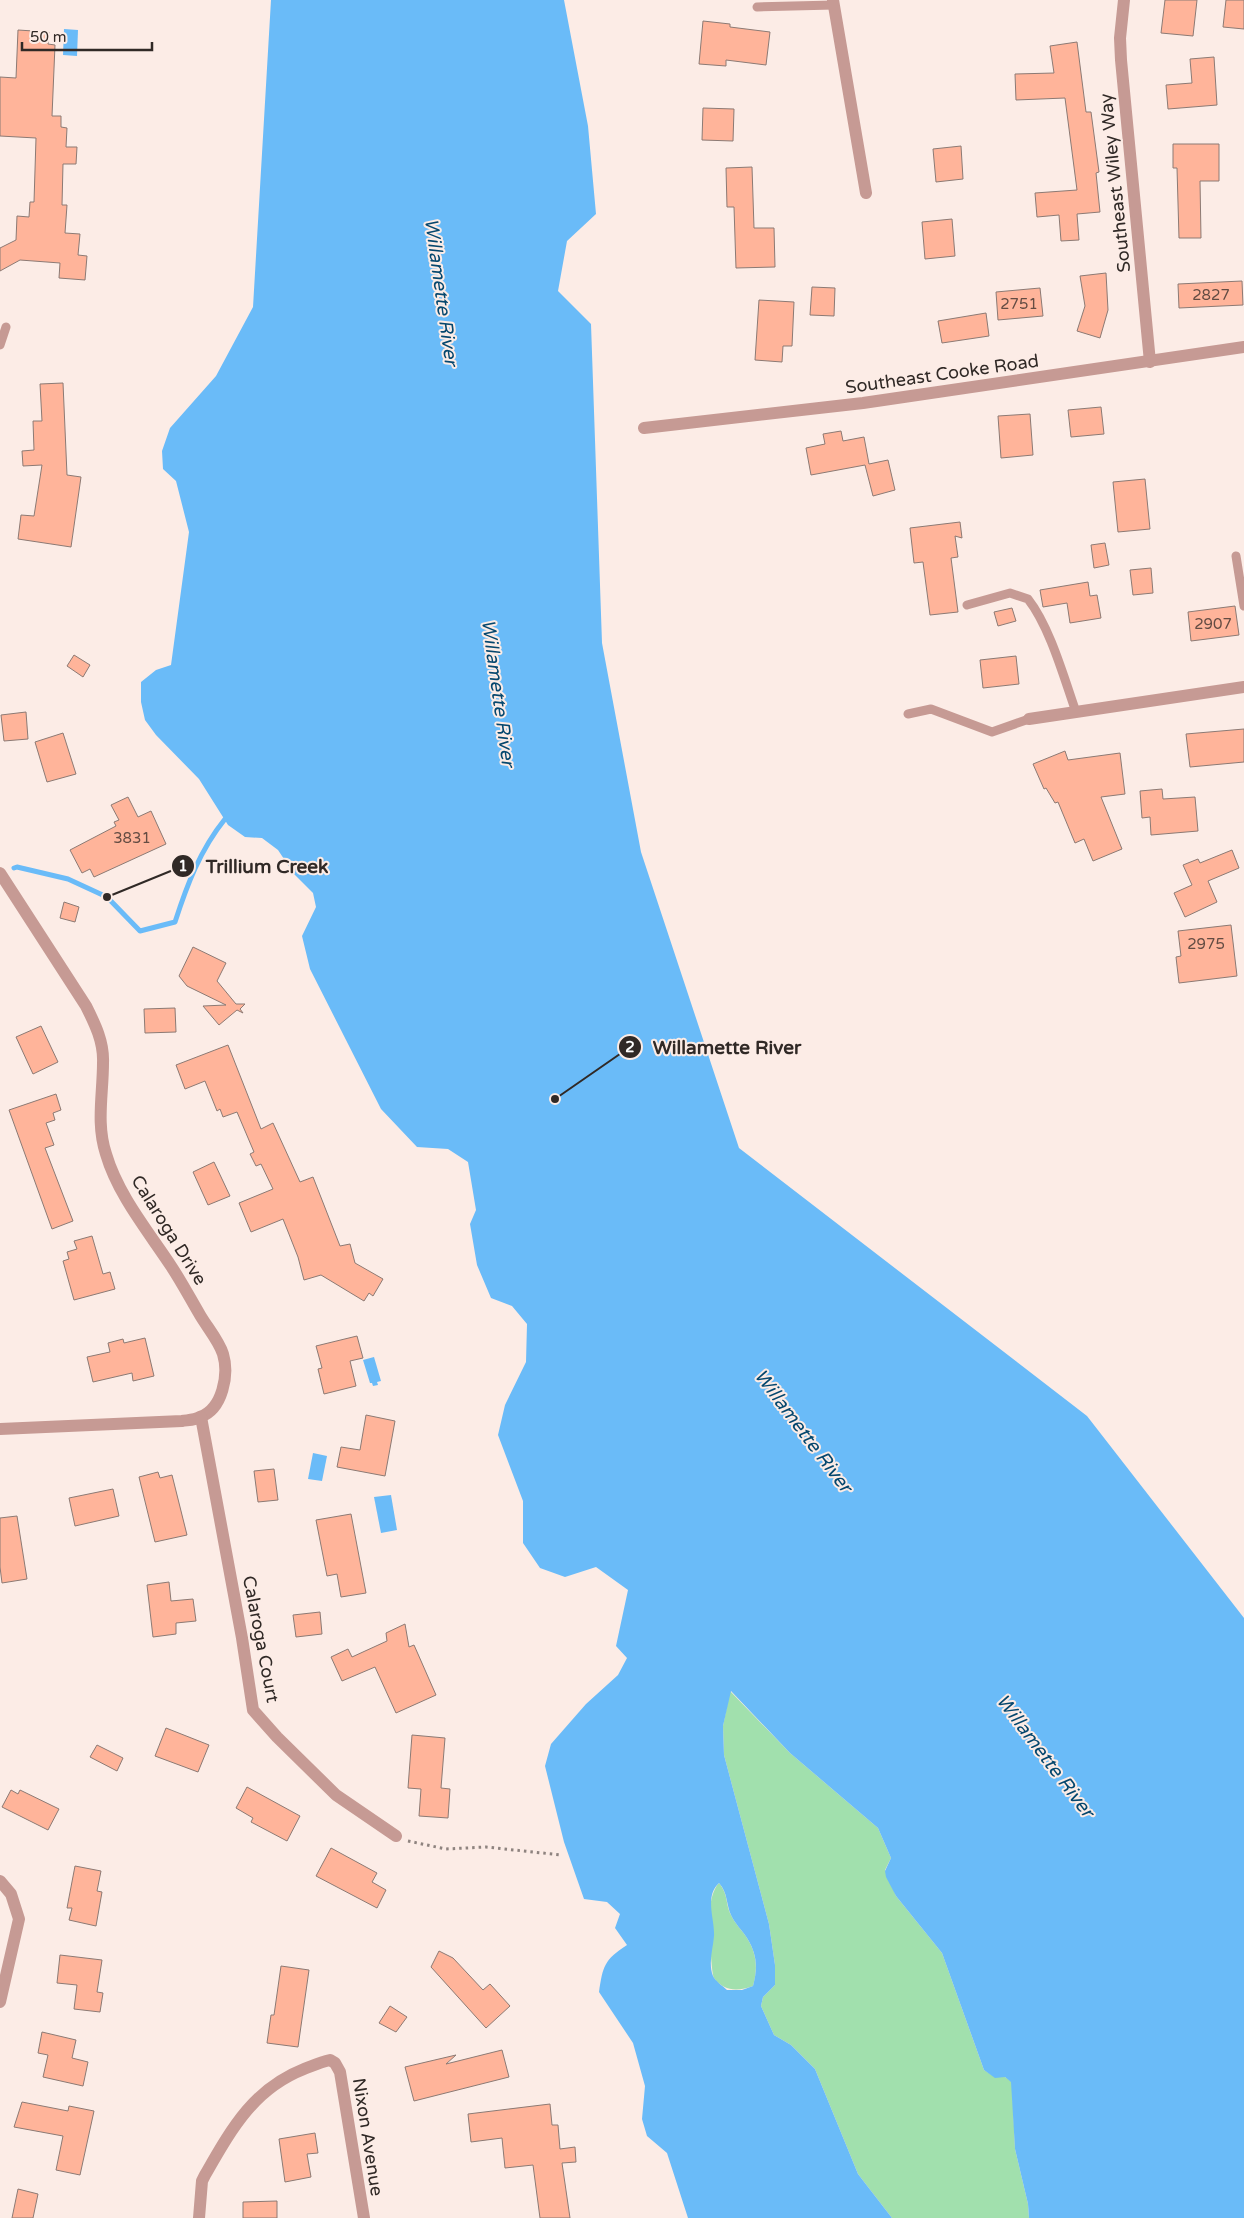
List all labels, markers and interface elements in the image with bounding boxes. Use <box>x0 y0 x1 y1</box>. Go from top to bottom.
scale bar <box>22 20 152 52</box>
text: 50 m <box>30 28 67 46</box>
street label: Southeast Wiley Way <box>1095 92 1135 274</box>
water label: Willamette River <box>420 217 463 370</box>
house number: 2827 <box>1192 286 1230 304</box>
house number: 2751 <box>1000 295 1038 313</box>
street label: Southeast Cooke Road <box>844 350 1040 398</box>
house number: 2907 <box>1194 615 1232 633</box>
water label: Willamette River <box>477 618 520 771</box>
house number: 3831 <box>113 829 151 847</box>
callout: Trillium Creek <box>171 849 338 883</box>
text: Trillium Creek <box>205 856 329 878</box>
text: 1 <box>178 857 188 875</box>
house number: 2975 <box>1187 935 1225 953</box>
callout: Willamette River <box>617 1030 811 1064</box>
text: Willamette River <box>653 1037 802 1059</box>
text: 2 <box>625 1038 635 1056</box>
street label: Calaroga Drive <box>126 1171 212 1289</box>
water label: Willamette River <box>750 1365 858 1499</box>
street label: Calaroga Court <box>238 1574 284 1704</box>
water label: Willamette River <box>992 1690 1100 1824</box>
street label: Nixon Avenue <box>348 2076 388 2198</box>

